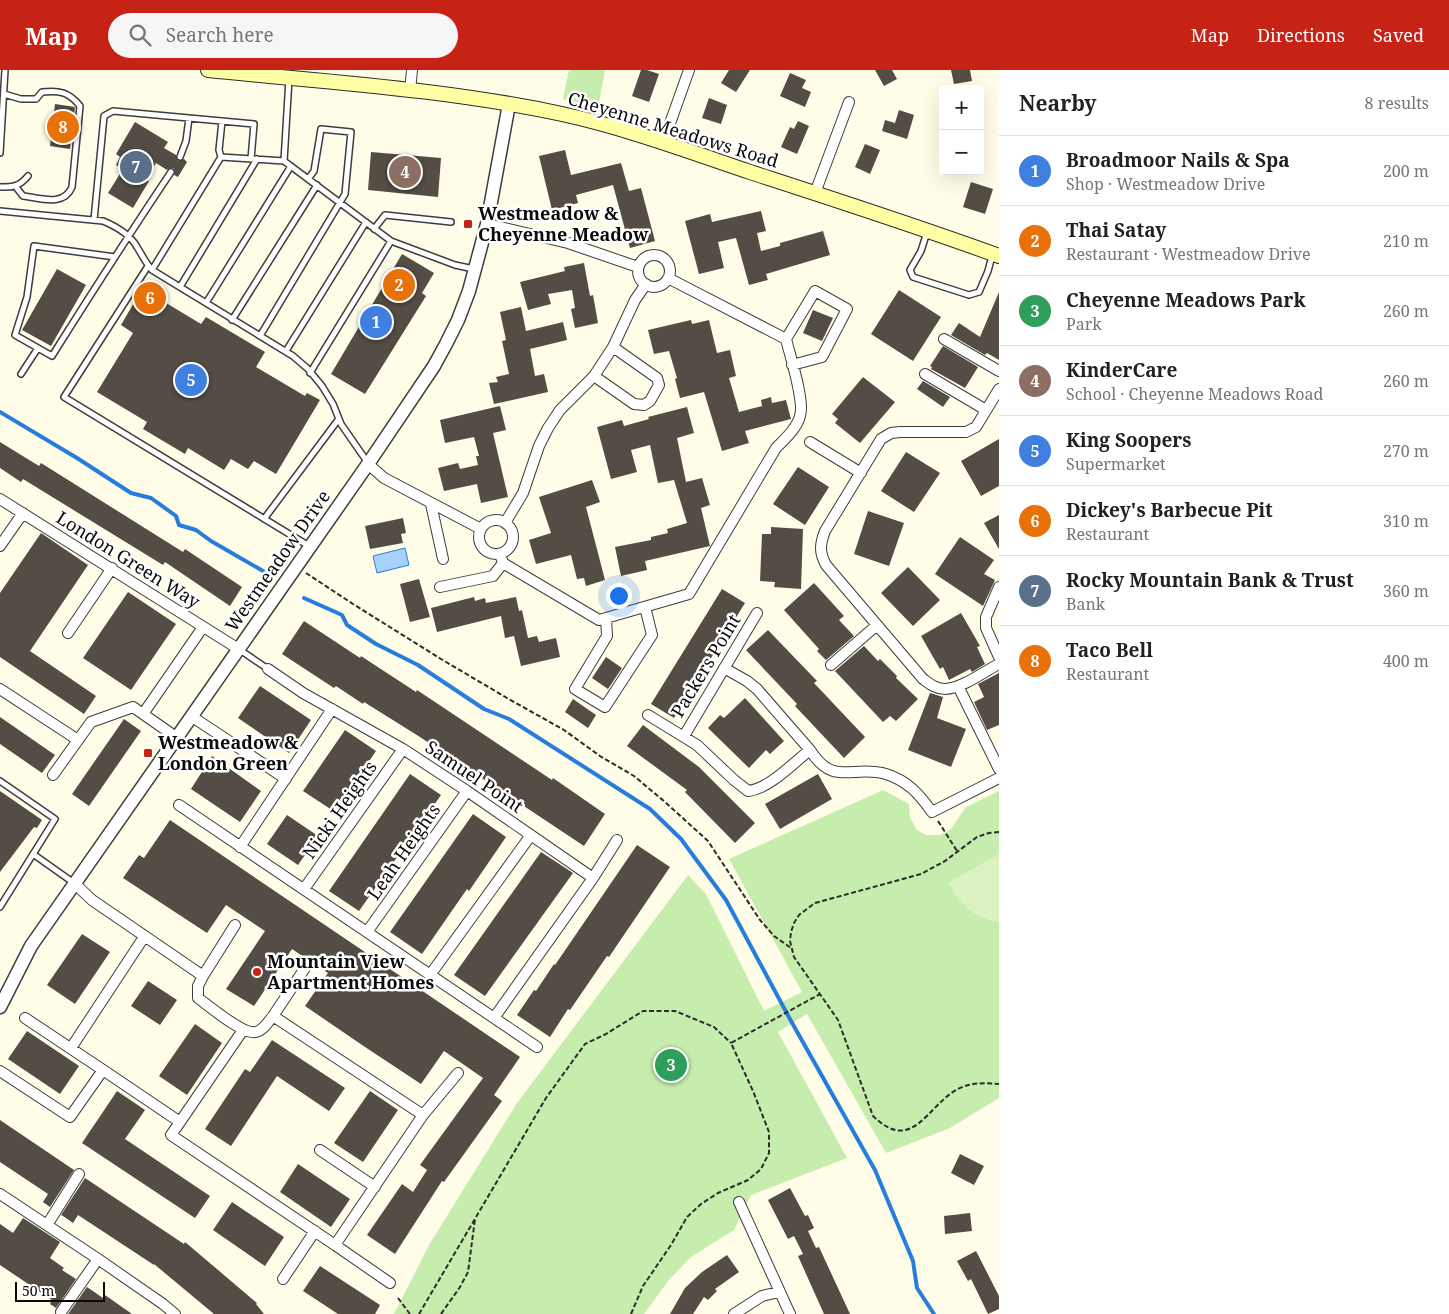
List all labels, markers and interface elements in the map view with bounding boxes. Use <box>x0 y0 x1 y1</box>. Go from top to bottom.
search box <box>108 13 458 58</box>
text: Map <box>25 19 78 52</box>
icon: search <box>126 21 154 49</box>
text: Search here <box>166 22 274 48</box>
text: Map <box>1191 23 1229 47</box>
text: Directions <box>1257 23 1345 47</box>
text: Saved <box>1373 23 1424 47</box>
map controls <box>939 85 984 175</box>
button: + <box>939 85 984 130</box>
street label: Cheyenne Meadows Road <box>565 86 782 173</box>
text: Nearby <box>1019 89 1097 117</box>
text: 8 results <box>1365 92 1429 114</box>
pin: 8 <box>47 108 79 146</box>
button: − <box>939 130 984 175</box>
text: Broadmoor Nails & Spa <box>1066 147 1290 173</box>
pin: 7 <box>120 148 152 186</box>
pin: 4 <box>389 153 421 191</box>
text: 1 <box>1030 160 1040 182</box>
text: 200 m <box>1383 160 1429 182</box>
text: Shop · Westmeadow Drive <box>1066 173 1265 195</box>
place label: Westmeadow & Cheyenne Meadow <box>478 201 649 246</box>
text: Thai Satay <box>1066 217 1166 243</box>
marker: Westmeadow & Cheyenne Meadow <box>462 218 474 230</box>
text: 2 <box>1030 230 1040 252</box>
text: 210 m <box>1383 230 1429 252</box>
text: Restaurant · Westmeadow Drive <box>1066 243 1311 265</box>
pin: 2 <box>383 266 415 304</box>
pin: 6 <box>134 279 166 317</box>
text: Cheyenne Meadows Park <box>1066 287 1306 313</box>
text: 3 <box>1030 300 1040 322</box>
text: 260 m <box>1383 300 1429 322</box>
pin: 1 <box>360 303 392 341</box>
text: Park <box>1066 313 1102 335</box>
text: KinderCare <box>1066 357 1177 383</box>
pin: 5 <box>175 361 207 399</box>
text: 4 <box>1030 370 1040 392</box>
text: 260 m <box>1383 370 1429 392</box>
text: School · Cheyenne Meadows Road <box>1066 383 1323 405</box>
text: King Soopers <box>1066 427 1191 453</box>
text: 5 <box>1030 440 1040 462</box>
text: 270 m <box>1383 440 1429 462</box>
text: Supermarket <box>1066 453 1166 475</box>
street label: Westmeadow Drive <box>219 485 335 636</box>
text: Dickey's Barbecue Pit <box>1066 497 1273 523</box>
street label: London Green Way <box>52 505 206 614</box>
text: 6 <box>1030 510 1040 532</box>
text: 310 m <box>1383 510 1429 532</box>
text: Restaurant <box>1066 523 1149 545</box>
text: Rocky Mountain Bank & Trust <box>1066 567 1354 593</box>
text: 7 <box>1030 580 1040 602</box>
text: 360 m <box>1383 580 1429 602</box>
your location <box>606 583 632 609</box>
text: Bank <box>1066 593 1105 615</box>
street label: Packers Point <box>665 610 745 721</box>
text: Taco Bell <box>1066 637 1153 663</box>
text: 8 <box>1030 650 1040 672</box>
text: 400 m <box>1383 650 1429 672</box>
text: Restaurant <box>1066 663 1149 685</box>
place label: Westmeadow & London Green <box>158 730 299 775</box>
street label: Samuel Point <box>421 735 528 818</box>
marker: Westmeadow & London Green <box>142 747 154 759</box>
street label: Nicki Heights <box>296 756 382 863</box>
street label: Leah Heights <box>361 799 445 904</box>
place label: Mountain View Apartment Homes <box>267 949 435 994</box>
marker: Mountain View Apartment Homes <box>251 966 263 978</box>
pin: 3 <box>655 1046 687 1084</box>
scale bar <box>15 1279 105 1302</box>
text: 50 m <box>22 1281 55 1300</box>

